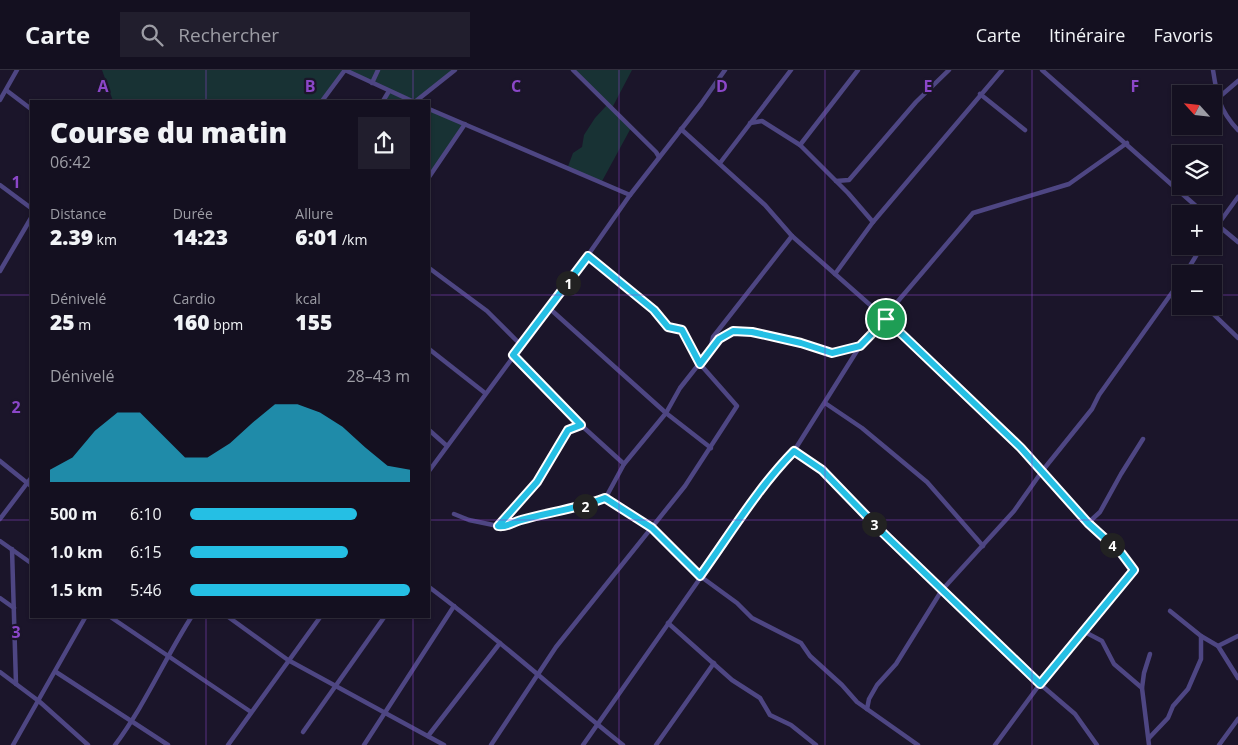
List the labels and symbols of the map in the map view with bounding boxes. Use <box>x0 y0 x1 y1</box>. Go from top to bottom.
text: A <box>97 75 109 97</box>
text: B <box>305 75 315 97</box>
text: C <box>511 75 521 97</box>
text: D <box>716 75 728 97</box>
text: E <box>924 75 933 97</box>
text: F <box>1131 75 1139 97</box>
north arrow <box>1172 85 1222 135</box>
text: 1 <box>11 171 21 193</box>
pin: 1 <box>556 270 580 296</box>
pin <box>865 298 907 340</box>
text: 2 <box>11 396 21 418</box>
pin: 2 <box>572 494 598 518</box>
pin: 3 <box>862 512 886 536</box>
pin: 4 <box>1100 532 1124 558</box>
text: 3 <box>11 621 21 643</box>

